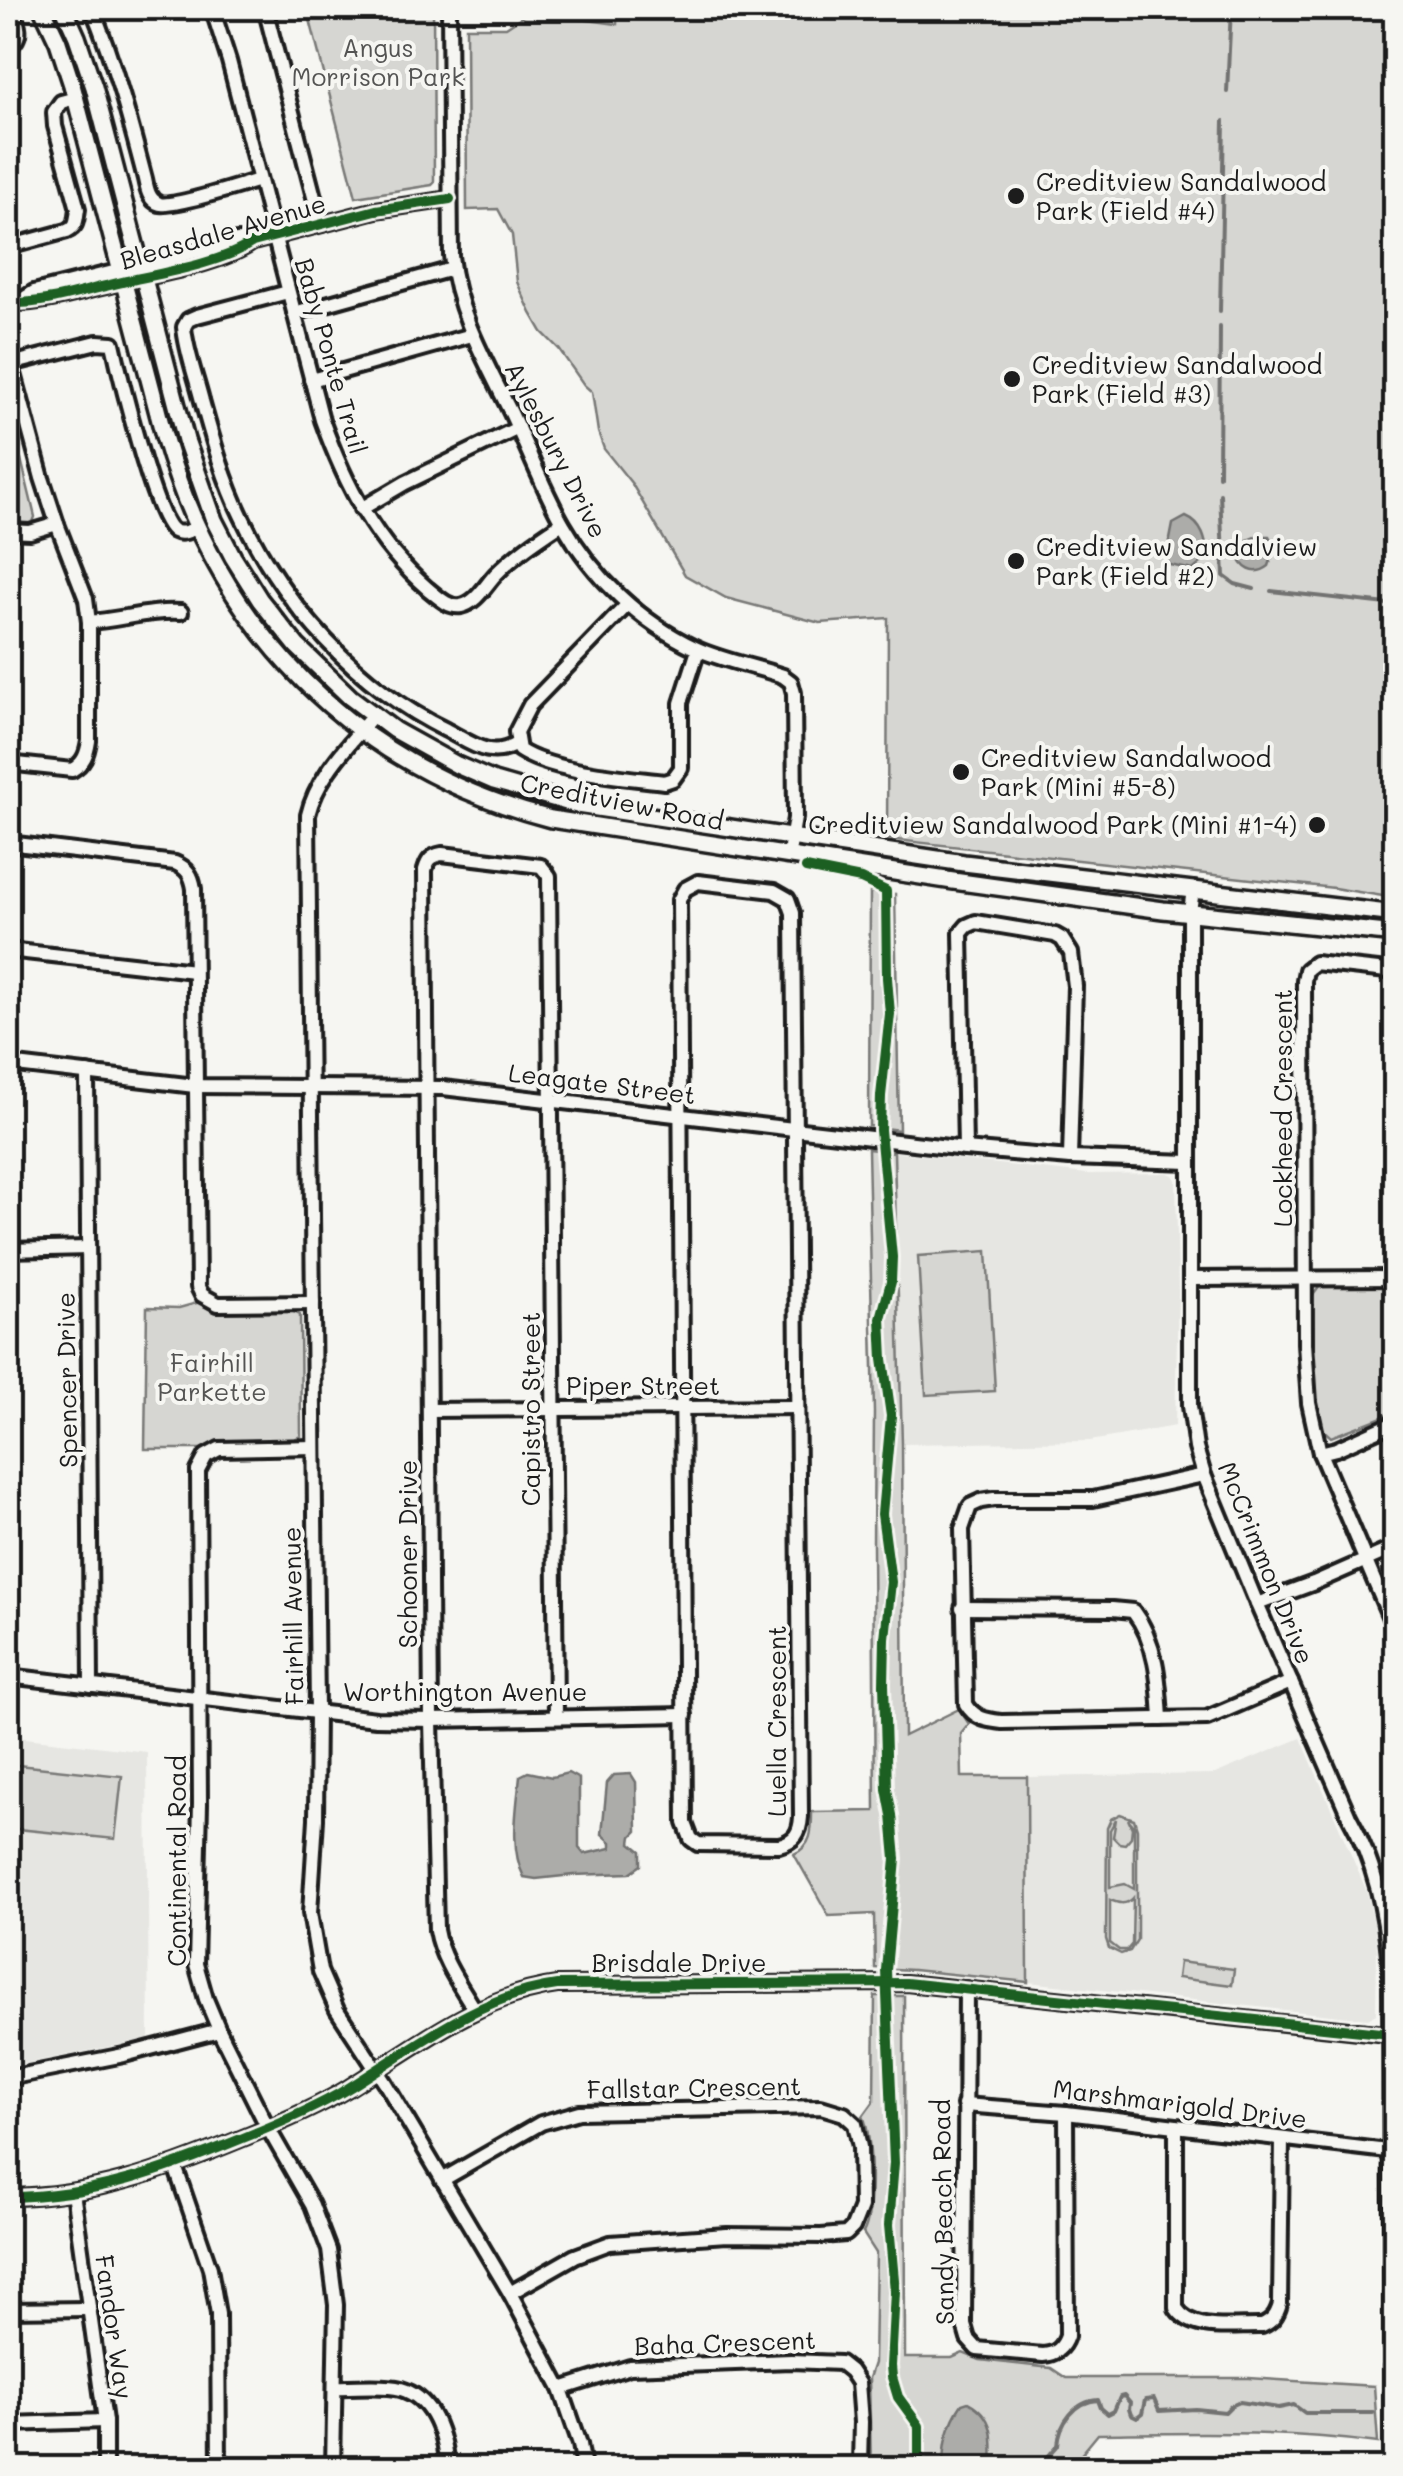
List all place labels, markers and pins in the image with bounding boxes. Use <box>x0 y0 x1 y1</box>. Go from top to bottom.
place label: Creditview Sandalwood Park (Field #4) <box>1036 165 1326 226</box>
marker: Creditview Sandalwood Park (Field #4) <box>1005 185 1027 207</box>
place label: Creditview Sandalwood Park (Field #3) <box>1032 348 1322 409</box>
marker: Creditview Sandalwood Park (Field #3) <box>1001 368 1023 390</box>
place label: Creditview Sandalview Park (Field #2) <box>1036 530 1317 591</box>
marker: Creditview Sandalview Park (Field #2) <box>1005 550 1027 572</box>
place label: Creditview Sandalwood Park (Mini #5-8) <box>981 741 1271 802</box>
marker: Creditview Sandalwood Park (Mini #5-8) <box>950 761 972 783</box>
place label: Creditview Sandalwood Park (Mini #1-4) <box>808 808 1297 840</box>
marker: Creditview Sandalwood Park (Mini #1-4) <box>1306 814 1328 836</box>

